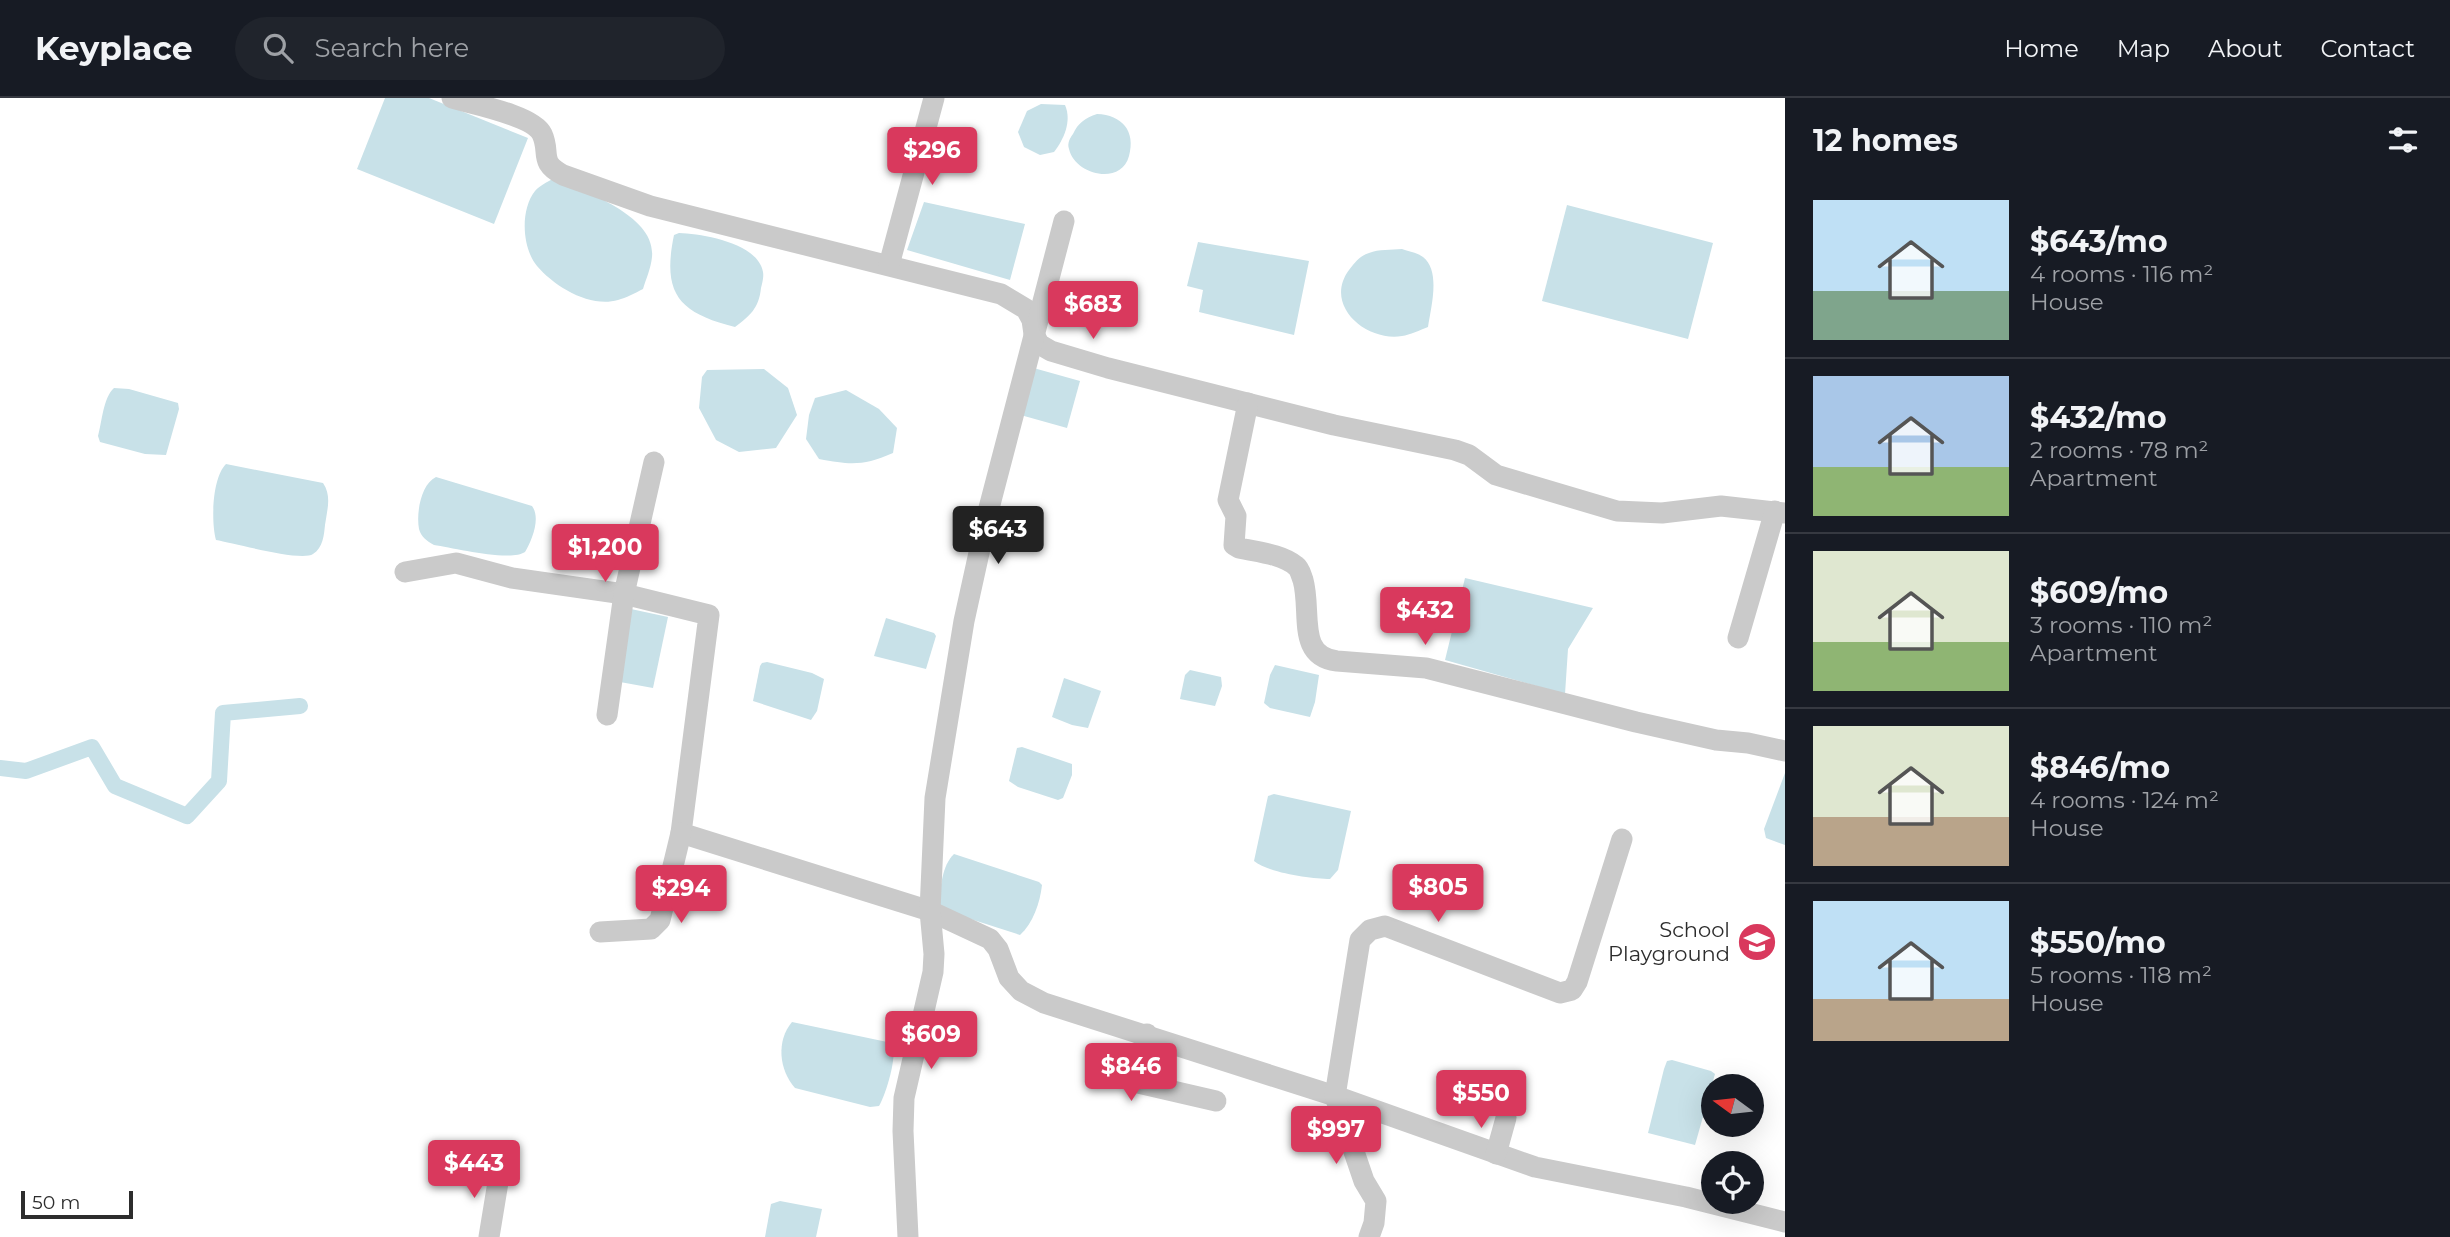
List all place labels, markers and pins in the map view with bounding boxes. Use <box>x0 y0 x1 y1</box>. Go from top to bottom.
pin: $296 <box>891 127 973 187</box>
pin: $683 <box>1052 282 1134 341</box>
pin: $643 <box>957 506 1039 566</box>
pin: $1,200 <box>548 524 662 584</box>
pin: $432 <box>1384 588 1466 647</box>
pin: $805 <box>1397 864 1479 924</box>
pin: $294 <box>640 866 722 925</box>
place label: School Playground <box>1608 917 1730 966</box>
school or university icon: School Playground <box>1736 921 1778 963</box>
pin: $609 <box>890 1012 972 1071</box>
pin: $846 <box>1090 1044 1172 1103</box>
pin: $550 <box>1440 1070 1522 1130</box>
pin: $997 <box>1295 1107 1377 1166</box>
pin: $443 <box>433 1140 515 1200</box>

